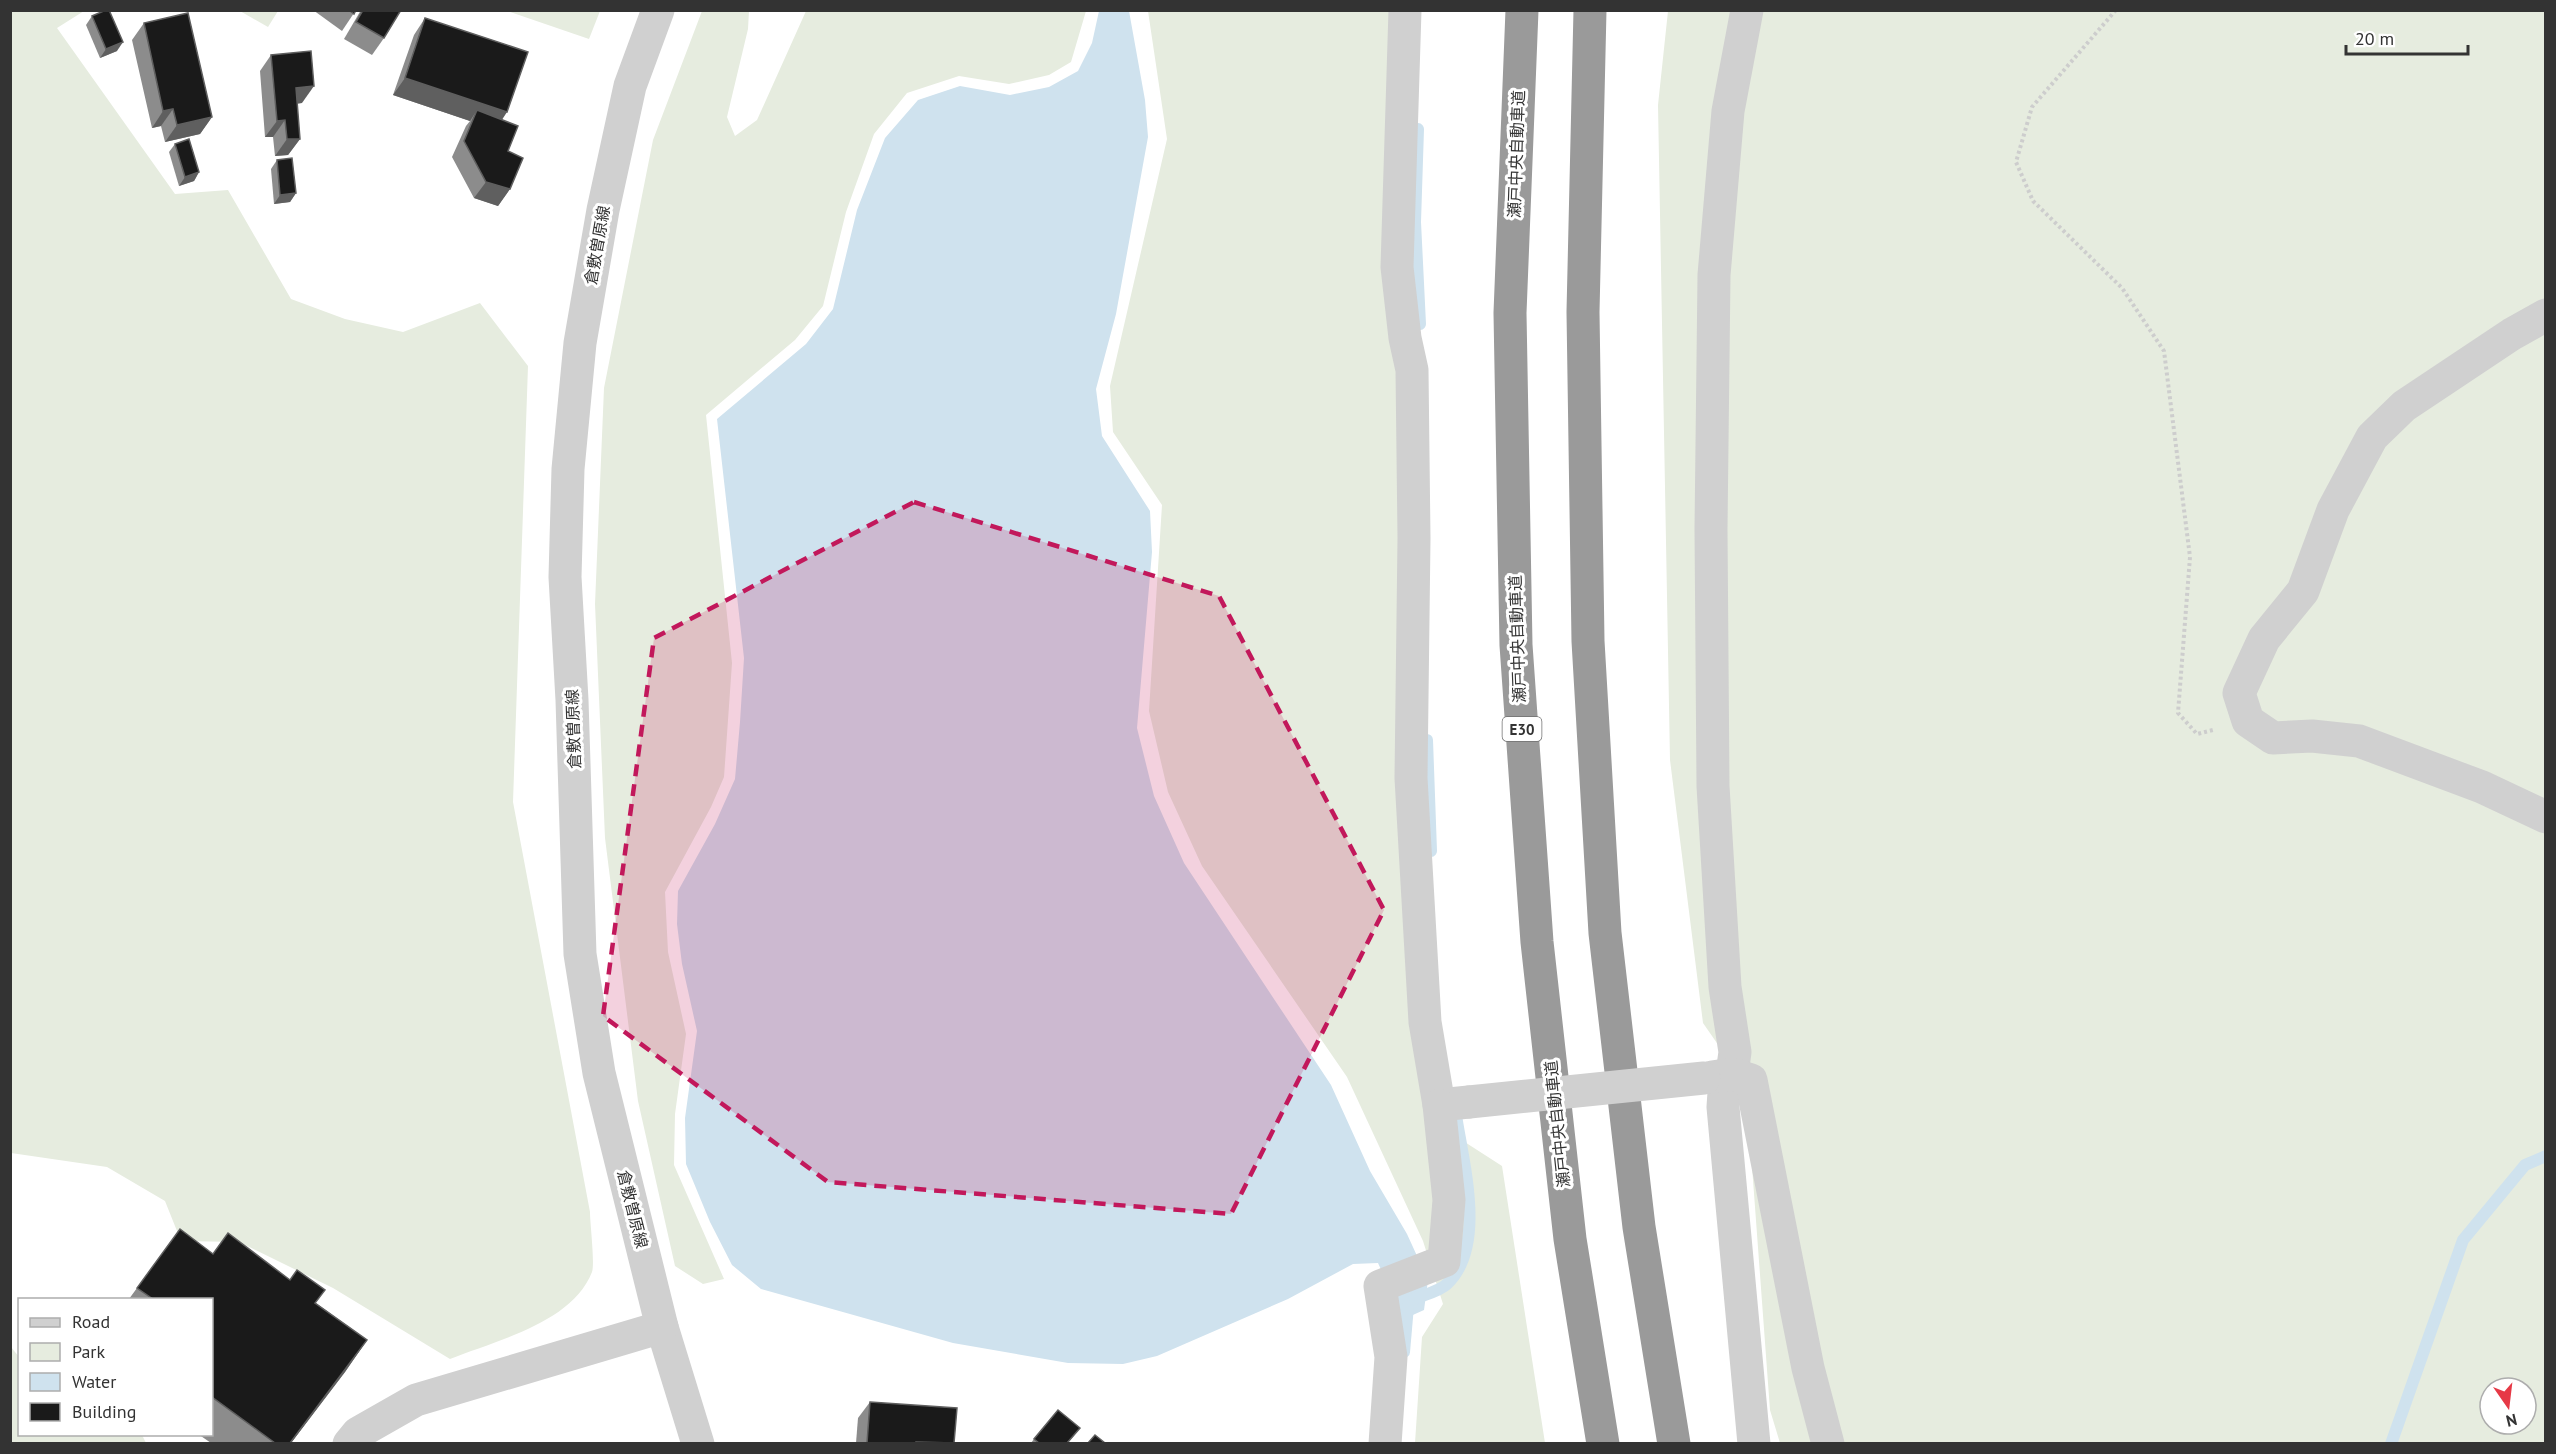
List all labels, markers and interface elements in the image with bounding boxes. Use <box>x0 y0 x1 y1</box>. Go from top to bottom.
scale bar <box>2346 18 2468 56</box>
text: 20 m <box>2355 27 2394 50</box>
street label: 瀬戸中央自動車道 <box>1504 90 1528 218</box>
street label: 倉敷曽原線 <box>580 204 614 286</box>
street label: 瀬戸中央自動車道 <box>1505 575 1529 703</box>
street label: 倉敷曽原線 <box>562 689 584 769</box>
road number: E30 <box>1502 717 1541 741</box>
street label: 瀬戸中央自動車道 <box>1540 1059 1574 1189</box>
street label: 倉敷曽原線 <box>614 1168 652 1250</box>
legend <box>18 1298 213 1436</box>
text: Road <box>72 1310 110 1333</box>
text: Park <box>72 1340 105 1363</box>
text: Water <box>72 1370 116 1393</box>
north arrow <box>2478 1376 2538 1436</box>
text: Building <box>72 1400 136 1423</box>
text: N <box>2504 1410 2519 1432</box>

